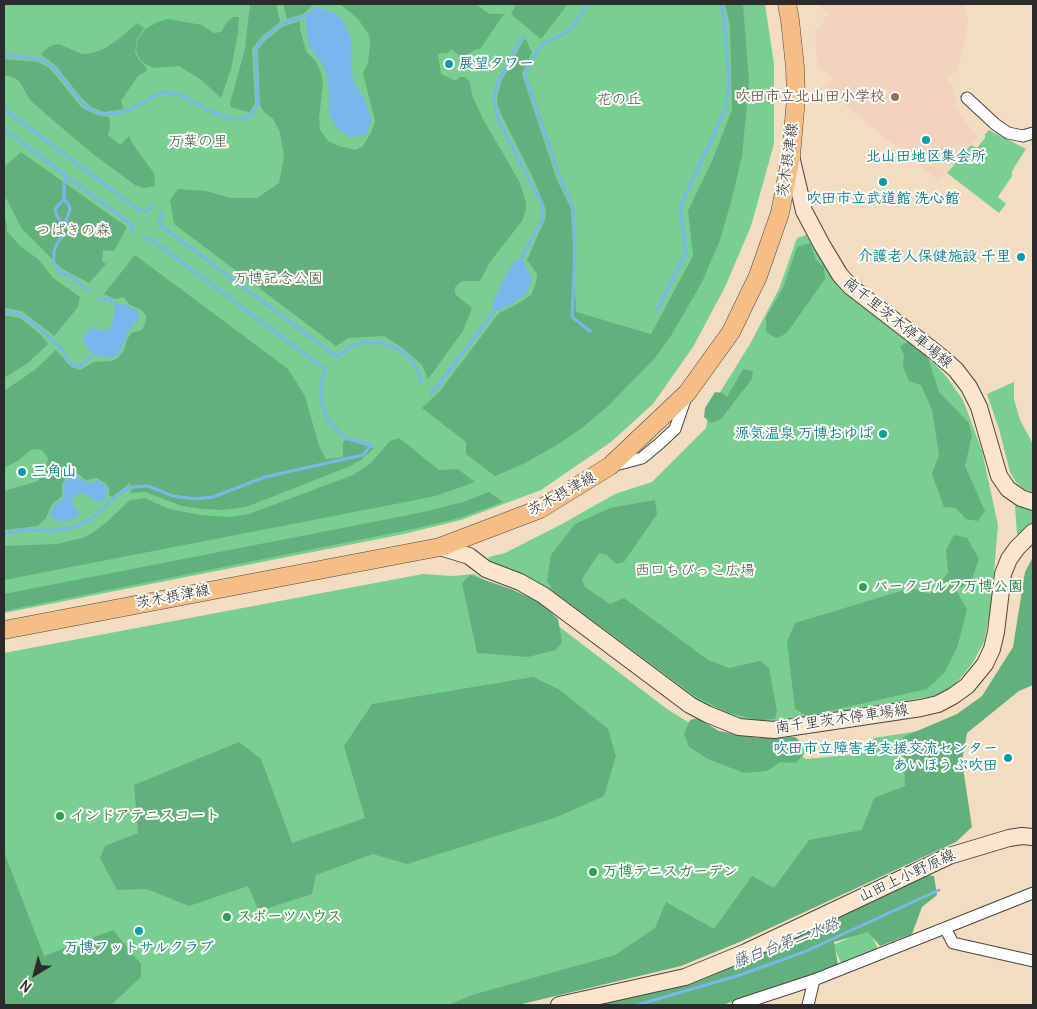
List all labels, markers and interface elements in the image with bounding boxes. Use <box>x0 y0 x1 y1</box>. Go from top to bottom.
place label: 展望タワー <box>459 55 534 73</box>
marker: 展望タワー <box>443 58 455 70</box>
place label: 吹田市立北山田小学校 <box>735 88 885 106</box>
park label: 花の丘 <box>597 91 641 109</box>
marker: 吹田市立北山田小学校 <box>889 91 901 103</box>
street label: 茨木摂津線 <box>774 122 802 198</box>
park label: 万葉の里 <box>168 133 228 151</box>
marker: 北山田地区集会所 <box>920 134 932 146</box>
place label: 北山田地区集会所 <box>866 148 986 166</box>
marker: 吹田市立武道館 洗心館 <box>877 176 889 188</box>
place label: 吹田市立武道館 洗心館 <box>806 190 960 208</box>
park label: つばきの森 <box>36 222 110 240</box>
place label: 介護老人保健施設 千里 <box>857 248 1011 266</box>
marker: 介護老人保健施設 千里 <box>1015 251 1027 263</box>
park label: 万博記念公園 <box>233 270 323 288</box>
street label: 南千里茨木停車場線 <box>840 274 956 372</box>
place label: 源気温泉 万博おゆば <box>734 425 873 443</box>
marker: 源気温泉 万博おゆば <box>877 428 889 440</box>
place label: 三角山 <box>32 463 77 481</box>
marker: 三角山 <box>16 466 28 478</box>
street label: 茨木摂津線 <box>525 468 599 520</box>
park label: 西口ちびっこ広場 <box>635 562 755 580</box>
place label: パークゴルフ万博公園 <box>873 578 1023 596</box>
street label: 茨木摂津線 <box>134 581 212 613</box>
marker: パークゴルフ万博公園 <box>857 581 869 593</box>
street label: 南千里茨木停車場線 <box>774 701 910 737</box>
place label: 吹田市立障害者支援交流センター あいほうぷ吹田 <box>773 740 998 775</box>
marker: 吹田市立障害者支援交流センター あいほうぷ吹田 <box>1002 752 1014 764</box>
place label: インドアテニスコート <box>70 807 220 825</box>
marker: インドアテニスコート <box>54 810 66 822</box>
street label: 山田上小野原線 <box>856 846 958 906</box>
place label: 万博テニスガーデン <box>603 863 738 881</box>
marker: 万博テニスガーデン <box>587 866 599 878</box>
place label: スポーツハウス <box>237 908 342 926</box>
marker: スポーツハウス <box>221 911 233 923</box>
water label: 藤白台第二水路 <box>730 914 842 972</box>
marker: 万博フットサルクラブ <box>133 925 145 937</box>
place label: 万博フットサルクラブ <box>64 939 214 957</box>
north arrow <box>10 949 60 999</box>
text: N <box>17 976 35 996</box>

